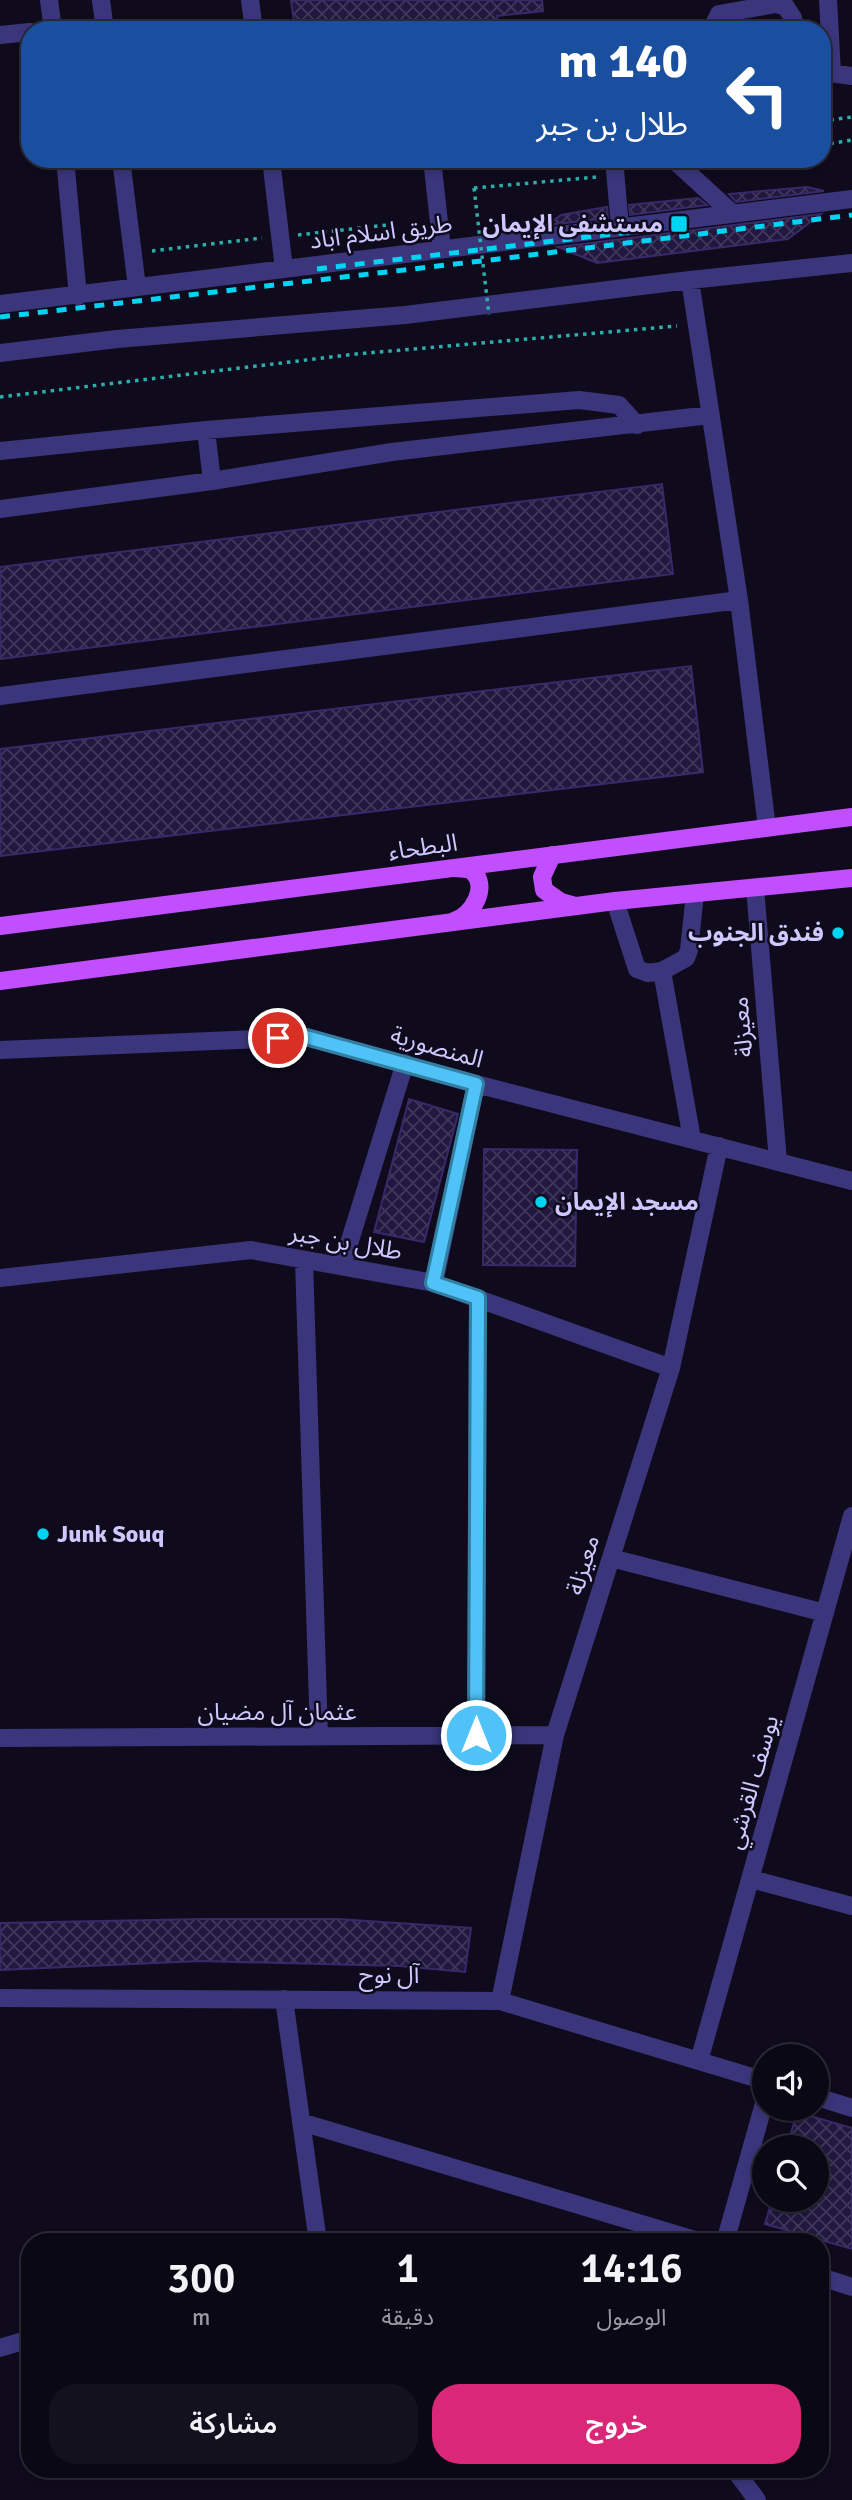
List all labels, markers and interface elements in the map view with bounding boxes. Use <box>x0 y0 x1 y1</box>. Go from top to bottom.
text: 140 m <box>558 31 688 91</box>
icon: left <box>712 49 803 140</box>
text: طلال بن جبر <box>536 105 688 144</box>
street label: طريق اسلام اباد <box>308 208 454 259</box>
place label: مستشفى الإيمان <box>482 209 663 240</box>
marker: مستشفى الإيمان <box>669 214 689 234</box>
street label: البطحاء <box>387 827 459 867</box>
place label: فندق الجنوب <box>688 918 824 948</box>
marker: فندق الجنوب <box>830 925 846 941</box>
street label: معيزلة <box>724 995 760 1059</box>
pin <box>248 1008 308 1068</box>
icon: arrive <box>259 1019 297 1057</box>
street label: المنصورية <box>387 1019 487 1075</box>
place label: مسجد الإيمان <box>555 1187 699 1218</box>
marker: مسجد الإيمان <box>533 1194 549 1210</box>
street label: طلال بن جبر <box>286 1217 405 1267</box>
place label: Junk Souq <box>57 1519 165 1549</box>
marker: Junk Souq <box>35 1526 51 1542</box>
street label: معيزلة <box>560 1532 606 1598</box>
street label: عثمان آل مضيان <box>198 1697 356 1727</box>
position arrow <box>439 1698 513 1772</box>
street label: يوسف القرشي <box>719 1712 789 1853</box>
street label: آل نوح <box>359 1960 420 1992</box>
map controls <box>752 2044 829 2212</box>
button: sound <box>752 2044 829 2121</box>
button: search <box>752 2135 829 2212</box>
text: 1 <box>396 2243 419 2294</box>
text: 14:16 <box>580 2243 683 2294</box>
text: 300 <box>167 2253 235 2304</box>
text: m <box>192 2303 210 2332</box>
text: دقيقة <box>382 2303 434 2332</box>
text: الوصول <box>597 2303 666 2332</box>
button: مشاركة <box>49 2384 418 2464</box>
button: خروج <box>432 2384 801 2464</box>

